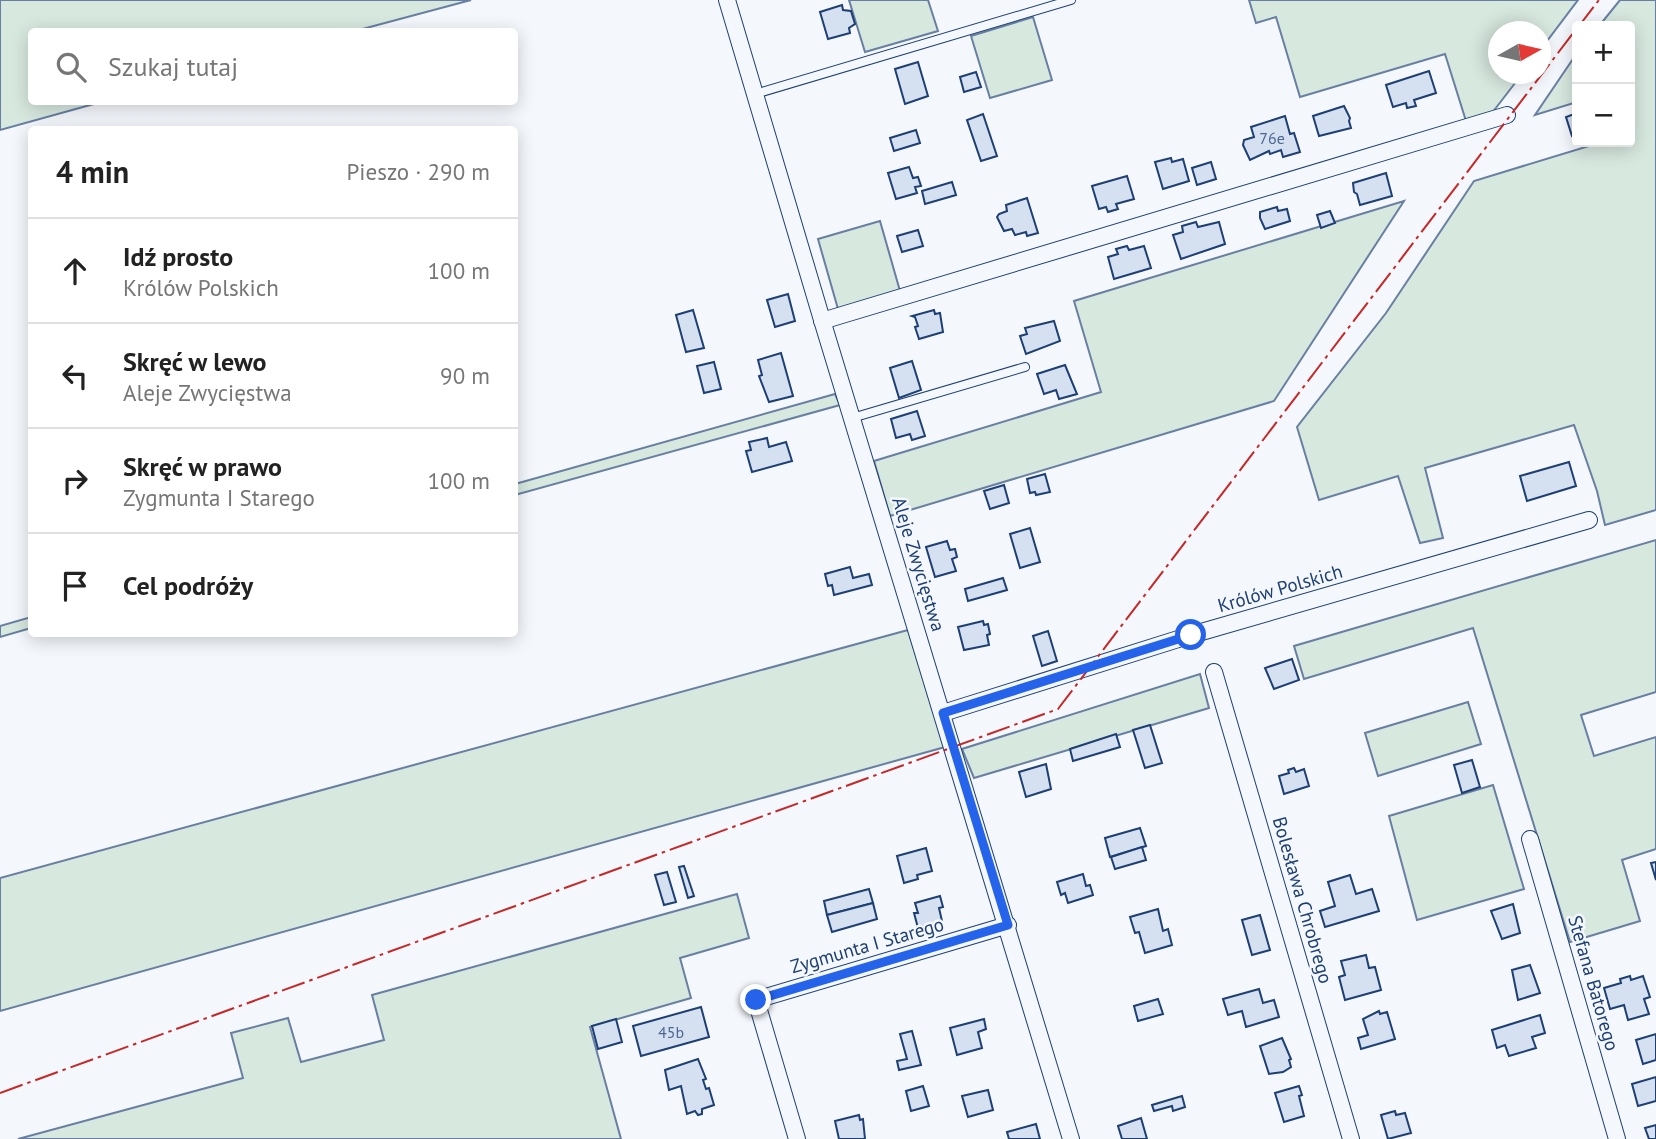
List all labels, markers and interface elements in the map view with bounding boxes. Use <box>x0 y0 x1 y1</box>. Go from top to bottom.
north arrow <box>1488 21 1551 84</box>
map controls <box>1572 21 1635 147</box>
button: + <box>1572 21 1635 84</box>
search box <box>28 28 518 105</box>
icon: search <box>52 48 90 86</box>
text: Szukaj tutaj <box>108 50 238 83</box>
button: − <box>1572 84 1635 147</box>
house number: 76e <box>1259 128 1285 148</box>
text: 4 min <box>56 152 129 191</box>
text: Pieszo · 290 m <box>347 157 490 186</box>
text: Idź prosto <box>123 240 233 273</box>
icon: ahead <box>56 252 94 290</box>
text: 100 m <box>428 256 490 285</box>
text: Królów Polskich <box>123 273 279 302</box>
text: Skręć w lewo <box>123 345 267 378</box>
icon: left <box>56 357 94 395</box>
text: 90 m <box>440 361 490 390</box>
text: Aleje Zwycięstwa <box>123 378 292 407</box>
text: Skręć w prawo <box>123 450 282 483</box>
icon: right <box>56 462 94 500</box>
text: 100 m <box>428 466 490 495</box>
text: Zygmunta I Starego <box>123 483 315 512</box>
street label: Aleje Zwycięstwa <box>887 494 951 634</box>
street label: Królów Polskich <box>1215 559 1345 617</box>
icon: arrive <box>56 567 94 605</box>
text: Cel podróży <box>123 569 253 602</box>
route start <box>1175 619 1206 650</box>
street label: Bolesława Chrobrego <box>1268 814 1338 986</box>
street label: Zygmunta I Starego <box>788 912 946 978</box>
street label: Stefana Batorego <box>1563 913 1625 1053</box>
route end <box>740 984 771 1015</box>
house number: 45b <box>658 1022 684 1042</box>

